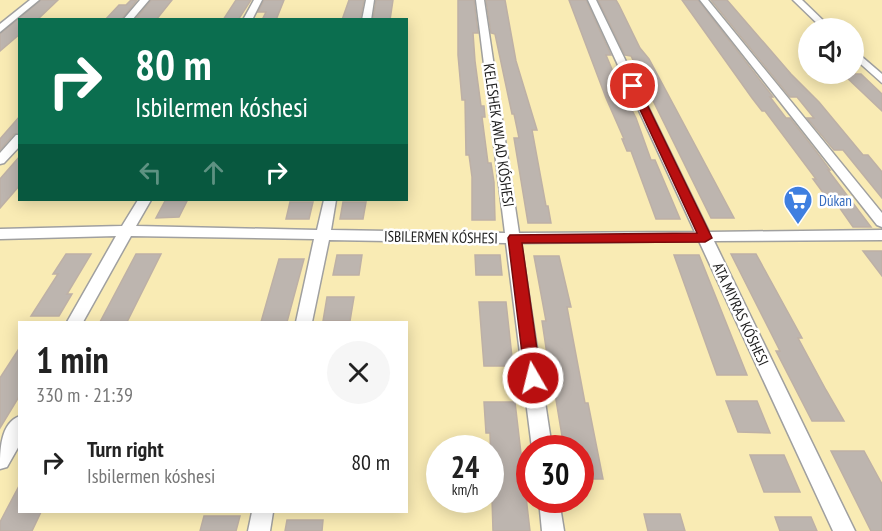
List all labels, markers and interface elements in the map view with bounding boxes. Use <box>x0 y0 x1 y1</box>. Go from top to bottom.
map controls <box>798 18 864 84</box>
button: sound <box>798 18 864 84</box>
text: 80 m <box>135 37 212 92</box>
icon: right <box>36 42 114 120</box>
pin <box>607 60 658 111</box>
street label: KELESHEK AWLAD KÓSHESI <box>480 62 518 208</box>
icon: arrive <box>616 69 649 102</box>
text: Isbilermen kóshesi <box>135 90 308 124</box>
icon: left <box>134 156 167 189</box>
icon: ahead <box>197 156 230 189</box>
icon: right <box>260 156 293 189</box>
supermarket icon: Dúkan <box>782 184 814 226</box>
place label: Dúkan <box>819 191 852 210</box>
street label: ISBILERMEN KÓSHESI <box>384 227 498 247</box>
street label: ATA MIYRAS KÓSHESI <box>709 259 773 369</box>
text: 1 min <box>36 336 109 383</box>
button: close <box>327 341 390 404</box>
position arrow <box>501 346 565 410</box>
text: 330 m · 21:39 <box>36 382 133 408</box>
text: Turn right <box>87 435 164 463</box>
speed limit sign: 30 <box>516 435 594 513</box>
icon: right <box>36 446 69 479</box>
text: 24 <box>451 447 479 486</box>
text: 80 m <box>351 448 390 476</box>
text: Isbilermen kóshesi <box>87 463 215 489</box>
text: km/h <box>452 480 478 499</box>

